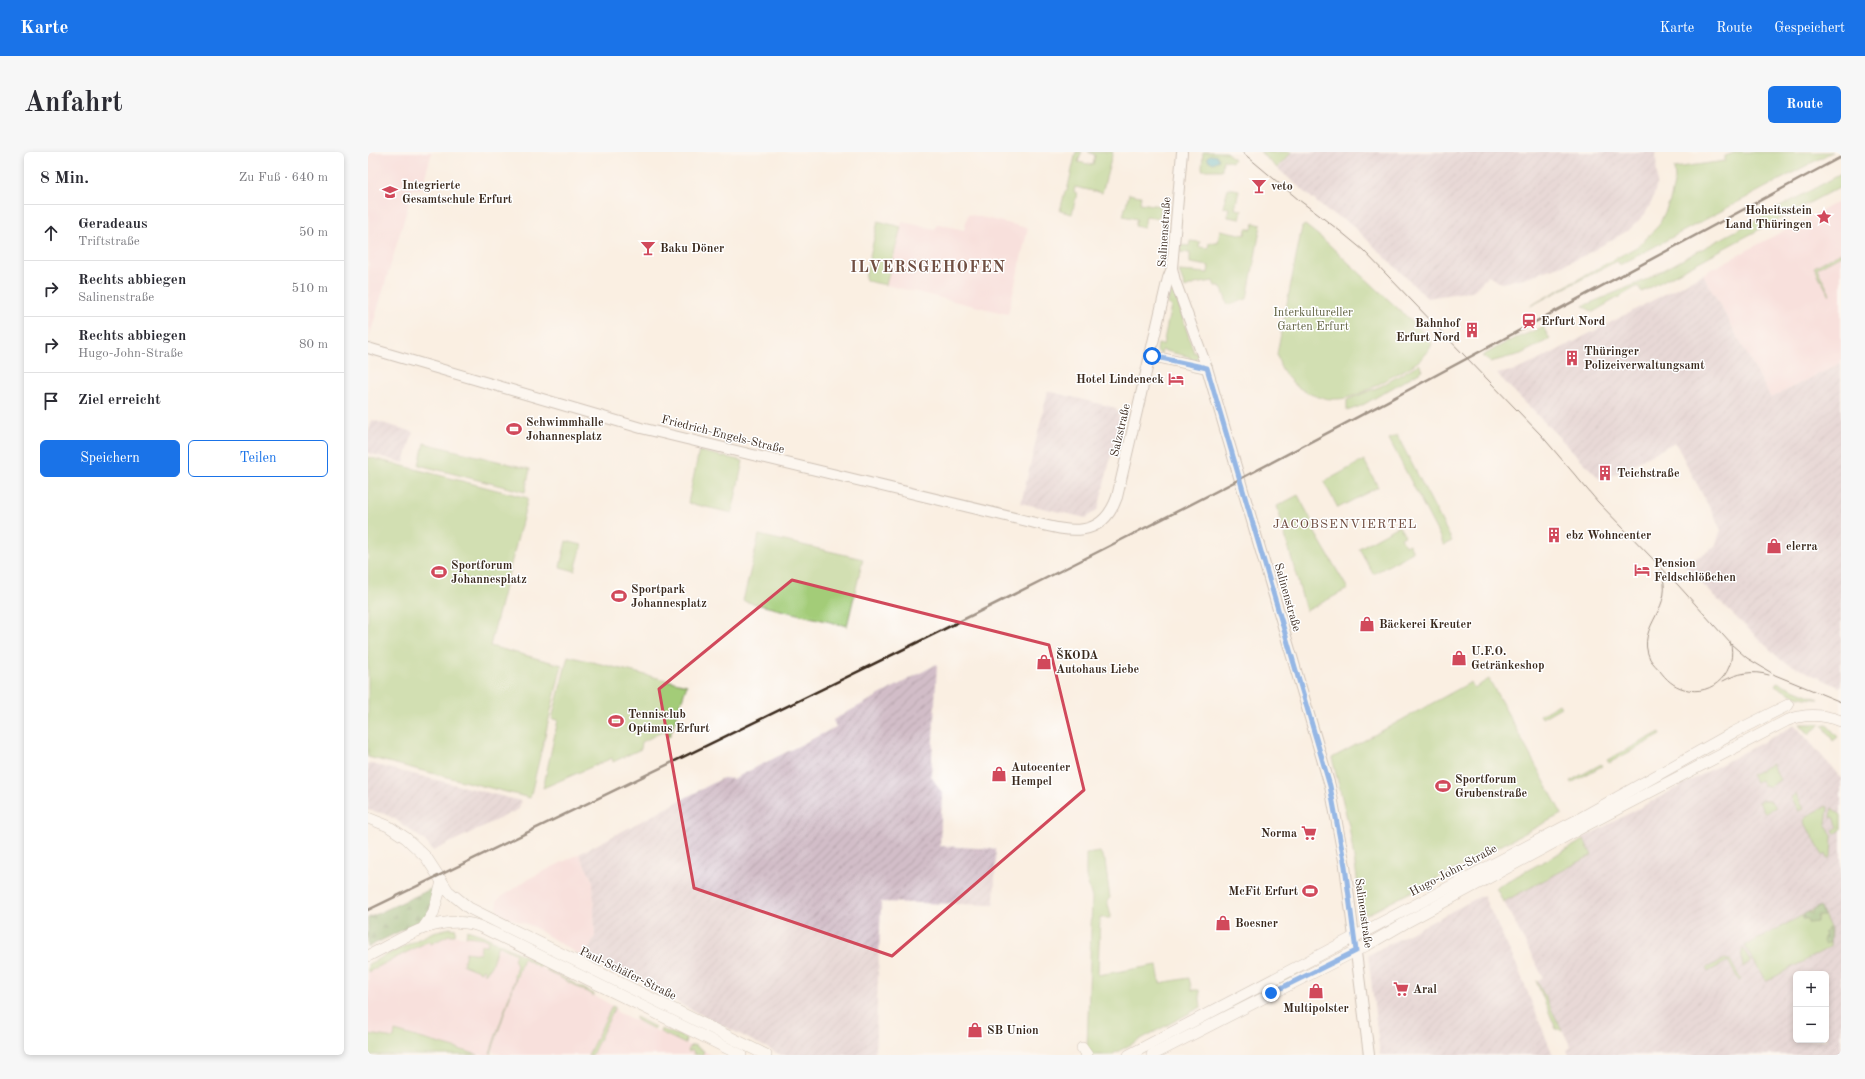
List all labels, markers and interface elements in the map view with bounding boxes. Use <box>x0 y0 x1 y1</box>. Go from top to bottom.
text: Karte <box>20 19 68 38</box>
text: Karte <box>1660 21 1694 35</box>
text: Route <box>1716 21 1752 35</box>
text: Gespeichert <box>1774 21 1845 35</box>
button: Route <box>1768 86 1841 123</box>
text: Anfahrt <box>24 90 123 118</box>
text: 8 Min. <box>40 170 89 187</box>
text: Zu Fuß · 640 m <box>239 171 328 184</box>
bar icon: veto <box>1250 177 1268 195</box>
place label: Integrierte Gesamtschule Erfurt <box>402 180 513 206</box>
place label: veto <box>1271 181 1293 193</box>
school or university icon: Integrierte Gesamtschule Erfurt <box>381 183 399 201</box>
street label: Salinenstraße <box>1157 196 1173 268</box>
place label: Hoheitsstein Land Thüringen <box>1725 205 1812 231</box>
place icon: Hoheitsstein Land Thüringen <box>1815 208 1833 226</box>
text: Geradeaus <box>78 217 147 232</box>
icon: ahead <box>40 222 62 244</box>
text: 50 m <box>299 226 328 239</box>
text: Triftstraße <box>78 235 140 248</box>
bar icon: Baku Döner <box>639 239 657 257</box>
place label: Baku Döner <box>660 243 724 255</box>
district label: ILVERSGEHOFEN <box>850 260 1006 276</box>
text: Rechts abbiegen <box>78 273 186 288</box>
icon: right <box>40 278 62 300</box>
text: 510 m <box>291 282 328 295</box>
text: Salinenstraße <box>78 291 154 304</box>
park label: Interkultureller Garten Erfurt <box>1273 307 1353 333</box>
station icon: Erfurt Nord <box>1520 312 1538 330</box>
place label: Erfurt Nord <box>1541 316 1606 328</box>
place label: Bahnhof Erfurt Nord <box>1396 318 1461 344</box>
building icon: Bahnhof Erfurt Nord <box>1463 321 1481 339</box>
text: Rechts abbiegen <box>78 329 186 344</box>
icon: right <box>40 334 62 356</box>
text: 80 m <box>299 338 328 351</box>
place label: Thüringer Polizeiverwaltungsamt <box>1584 346 1705 372</box>
text: Hugo-John-Straße <box>78 347 183 360</box>
route start <box>1143 347 1161 365</box>
building icon: Thüringer Polizeiverwaltungsamt <box>1563 349 1581 367</box>
hotel icon: Hotel Lindeneck <box>1167 370 1185 388</box>
place label: Hotel Lindeneck <box>1076 374 1164 386</box>
icon: arrive <box>40 390 62 412</box>
text: Ziel erreicht <box>78 393 161 408</box>
street label: Salzstraße <box>1109 402 1133 458</box>
street label: Friedrich-Engels-Straße <box>660 414 786 456</box>
place label: Schwimmhalle Johannesplatz <box>526 417 604 443</box>
sports icon: Schwimmhalle Johannesplatz <box>505 420 523 438</box>
button: Speichern <box>40 440 180 477</box>
button: Teilen <box>188 440 328 477</box>
building icon: Teichstraße <box>1596 464 1614 482</box>
place label: Teichstraße <box>1617 468 1680 480</box>
district label: JACOBSENVIERTEL <box>1273 518 1417 531</box>
building icon: ebz Wohncenter <box>1545 526 1563 544</box>
place label: ebz Wohncenter <box>1566 530 1651 542</box>
shop icon: elerra <box>1765 537 1783 555</box>
place label: elerra <box>1786 541 1818 553</box>
place label: Pension Feldschlößchen <box>1654 558 1736 584</box>
place label: Sportforum Johannesplatz <box>451 560 527 586</box>
hotel icon: Pension Feldschlößchen <box>1633 561 1651 579</box>
street label: Salinenstraße <box>1272 562 1303 633</box>
sports icon: Sportforum Johannesplatz <box>430 563 448 581</box>
place label: Sportpark Johannesplatz <box>631 584 707 610</box>
sports icon: Sportpark Johannesplatz <box>610 587 628 605</box>
shop icon: Bäckerei Kreuter <box>1358 615 1376 633</box>
place label: Bäckerei Kreuter <box>1379 619 1471 631</box>
place label: U.F.O. Getränkeshop <box>1471 646 1545 672</box>
place label: ŠKODA Autohaus Liebe <box>1056 647 1140 676</box>
shop icon: U.F.O. Getränkeshop <box>1450 649 1468 667</box>
shop icon: ŠKODA Autohaus Liebe <box>1035 653 1053 671</box>
place label: Tennisclub Optimus Erfurt <box>628 709 710 735</box>
sports icon: Tennisclub Optimus Erfurt <box>607 712 625 730</box>
place label: Autocenter Hempel <box>1011 762 1070 788</box>
shop icon: Autocenter Hempel <box>990 765 1008 783</box>
place label: Sportforum Grubenstraße <box>1455 774 1528 800</box>
sports icon: Sportforum Grubenstraße <box>1434 777 1452 795</box>
supermarket icon: Norma <box>1300 824 1318 842</box>
place label: Norma <box>1261 828 1297 840</box>
street label: Hugo-John-Straße <box>1408 843 1500 899</box>
street label: Salinenstraße <box>1352 877 1374 949</box>
sports icon: McFit Erfurt <box>1301 882 1319 900</box>
place label: McFit Erfurt <box>1229 886 1299 898</box>
shop icon: Boesner <box>1214 914 1232 932</box>
place label: Boesner <box>1235 918 1278 930</box>
street label: Paul-Schäfer-Straße <box>577 945 678 1003</box>
map controls <box>1793 971 1829 1043</box>
button: + <box>1793 971 1829 1007</box>
supermarket icon: Aral <box>1392 980 1410 998</box>
shop icon: Multipolster <box>1307 982 1325 1000</box>
route end <box>1262 984 1280 1002</box>
place label: Aral <box>1413 984 1437 996</box>
place label: Multipolster <box>1283 1003 1349 1015</box>
button: − <box>1793 1007 1829 1043</box>
shop icon: SB Union <box>966 1021 984 1039</box>
place label: SB Union <box>987 1025 1039 1037</box>

